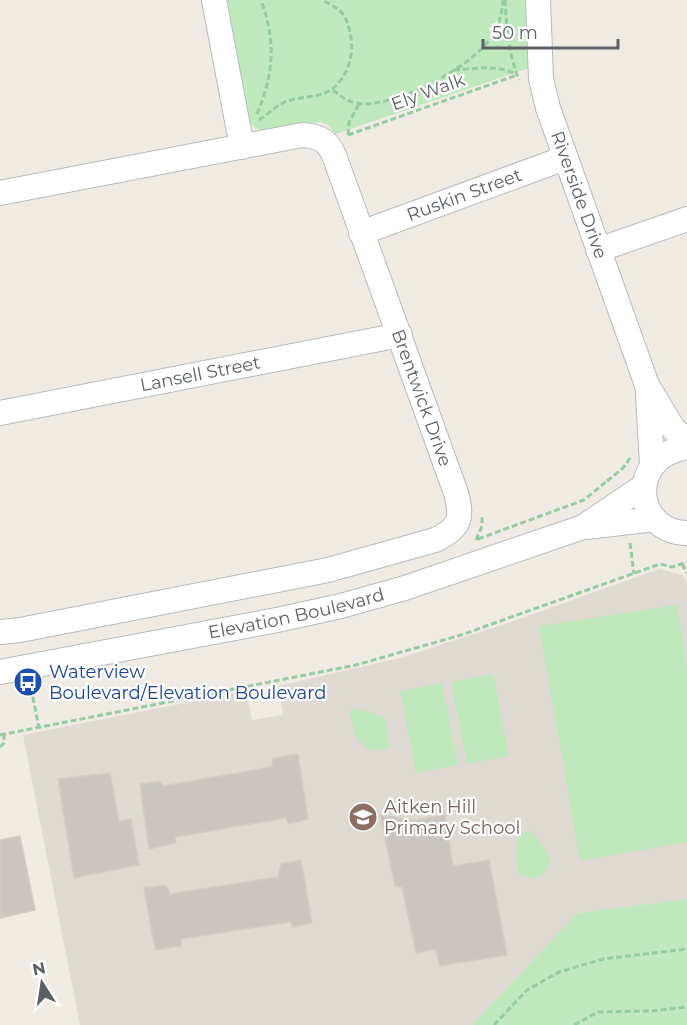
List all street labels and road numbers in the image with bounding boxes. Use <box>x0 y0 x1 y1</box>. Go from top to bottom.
street label: Ely Walk <box>388 68 468 115</box>
street label: Riverside Drive <box>546 128 612 262</box>
street label: Ruskin Street <box>404 164 525 226</box>
street label: Brentwick Drive <box>387 326 456 469</box>
street label: Lansell Street <box>138 351 262 396</box>
street label: Elevation Boulevard <box>206 583 387 644</box>

